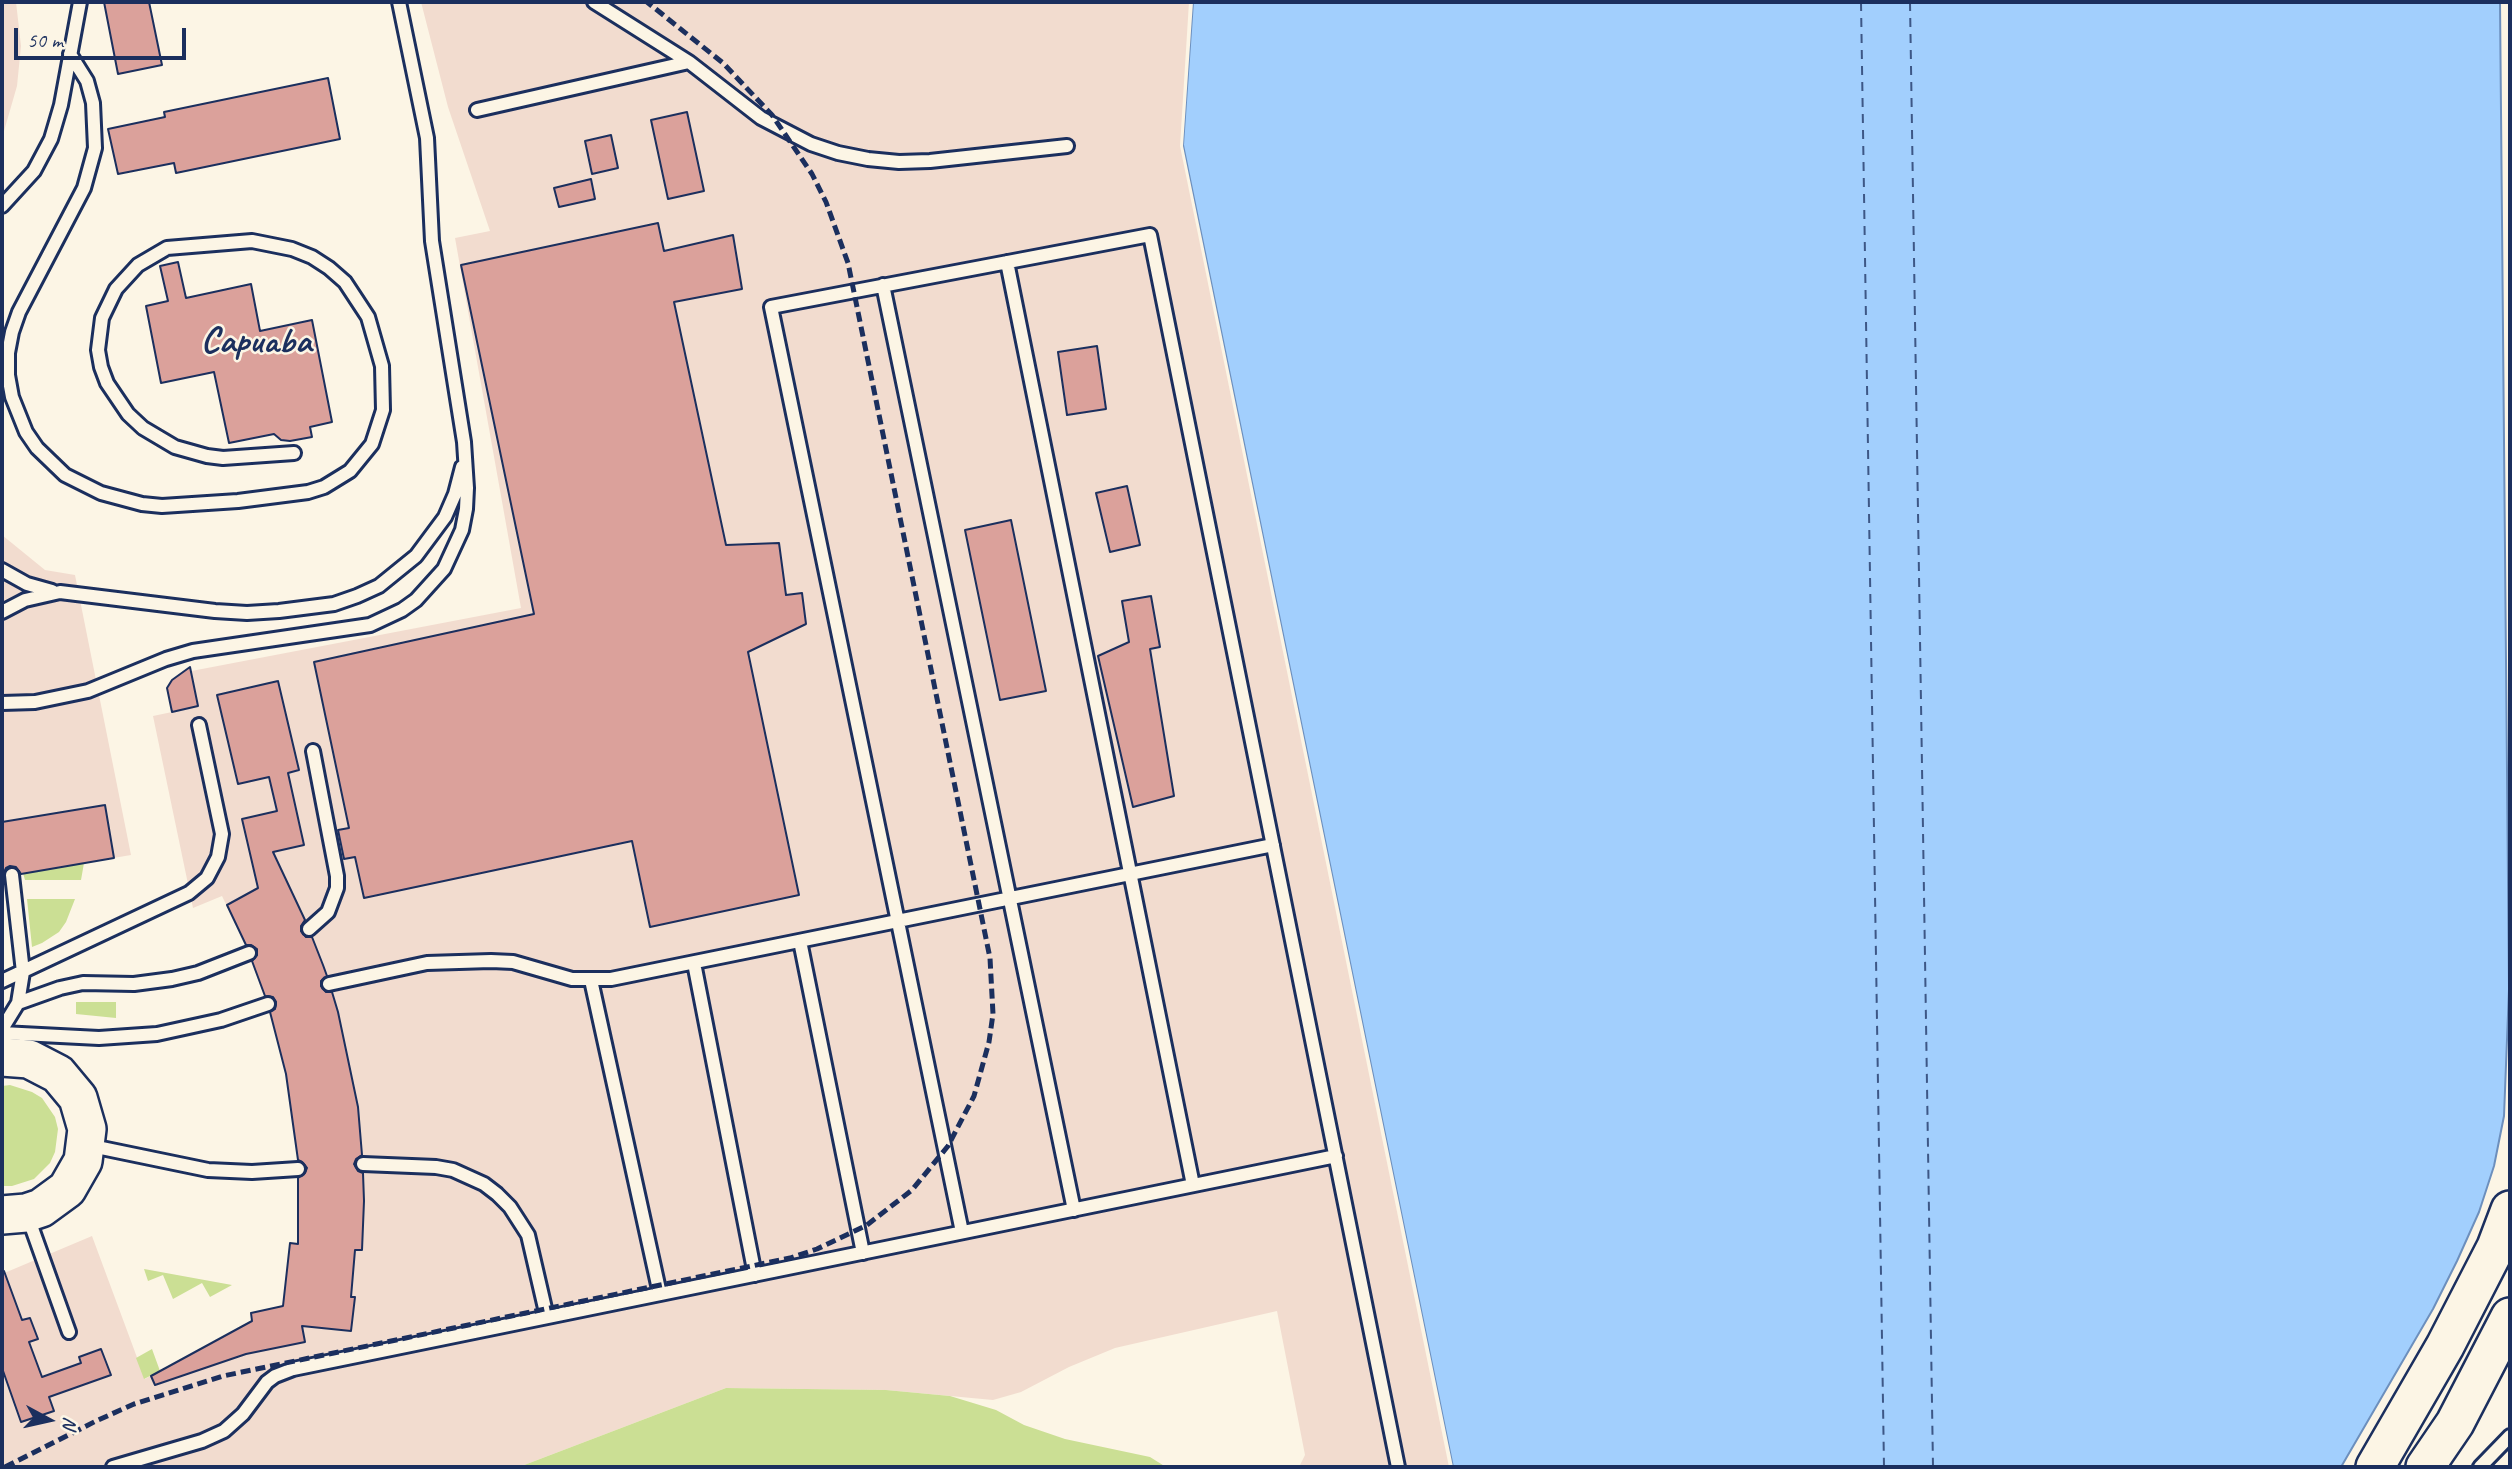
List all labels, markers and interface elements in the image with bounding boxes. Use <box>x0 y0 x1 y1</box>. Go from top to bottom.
scale bar <box>18 14 189 58</box>
text: 50 m <box>27 27 63 53</box>
district label: Capuaba <box>201 320 311 364</box>
north arrow <box>14 1385 84 1455</box>
text: N <box>57 1415 82 1430</box>

